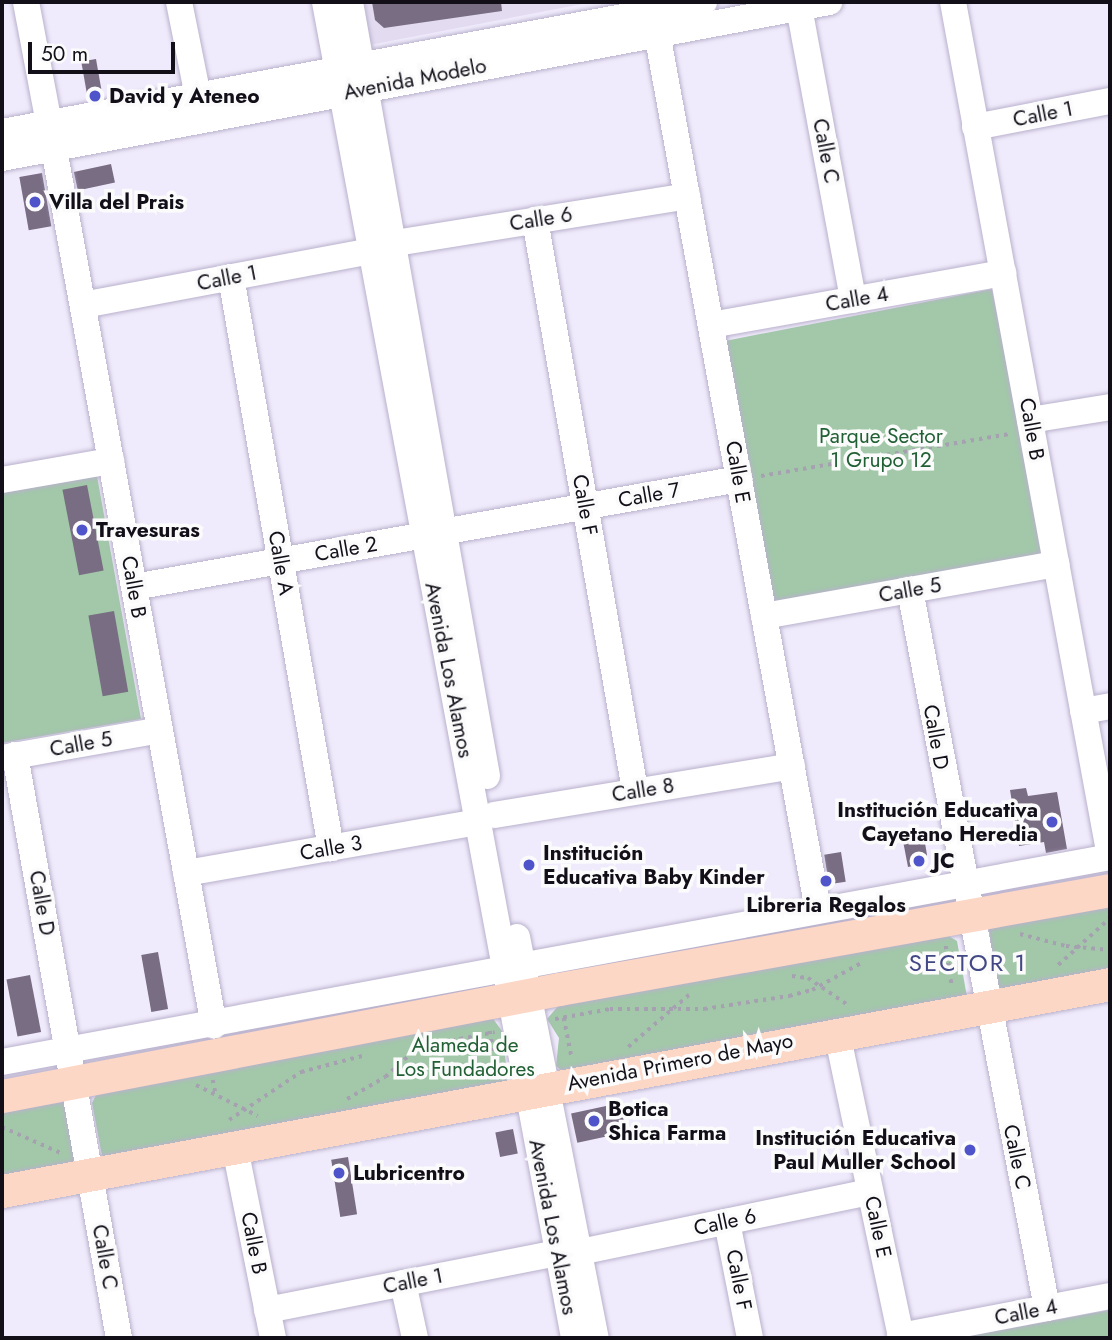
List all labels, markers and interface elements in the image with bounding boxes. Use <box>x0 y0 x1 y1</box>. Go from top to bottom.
scale bar <box>32 28 178 72</box>
text: 50 m <box>41 39 88 69</box>
street label: Avenida Modelo <box>341 53 489 105</box>
place label: David y Ateneo <box>109 83 260 109</box>
marker: David y Ateneo <box>87 88 103 104</box>
street label: Calle 1 <box>1011 96 1075 132</box>
street label: Calle C <box>807 116 845 186</box>
place label: Villa del Prais <box>49 189 184 215</box>
marker: Villa del Prais <box>27 194 43 210</box>
street label: Calle 6 <box>508 202 574 236</box>
street label: Calle 1 <box>195 260 259 296</box>
street label: Calle 4 <box>824 281 890 317</box>
street label: Calle B <box>1014 396 1050 462</box>
park label: Parque Sector 1 Grupo 12 <box>819 423 943 473</box>
street label: Calle E <box>720 439 756 505</box>
street label: Calle F <box>567 472 603 538</box>
street label: Calle 7 <box>616 477 682 513</box>
place label: Travesuras <box>96 517 200 543</box>
marker: Travesuras <box>74 522 90 538</box>
street label: Calle A <box>263 529 299 597</box>
street label: Calle 2 <box>313 531 379 567</box>
street label: Calle B <box>116 554 152 620</box>
street label: Calle 5 <box>877 572 943 608</box>
street label: Avenida Los Alamos <box>420 580 478 760</box>
street label: Calle D <box>918 703 954 771</box>
street label: Calle 5 <box>48 726 114 762</box>
street label: Calle 8 <box>610 773 676 807</box>
place label: Institución Educativa Cayetano Heredia <box>837 797 1038 847</box>
marker: Institución Educativa Cayetano Heredia <box>1044 814 1060 830</box>
street label: Calle 3 <box>298 830 364 866</box>
place label: Institución Educativa Baby Kinder <box>543 840 765 890</box>
place label: JC <box>933 848 955 874</box>
marker: JC <box>911 853 927 869</box>
marker: Institución Educativa Baby Kinder <box>521 857 537 873</box>
street label: Calle D <box>24 869 60 937</box>
marker: Libreria Regalos <box>818 873 834 889</box>
place label: Libreria Regalos <box>746 892 906 918</box>
district label: SECTOR 1 <box>910 949 1026 977</box>
street label: Avenida Primero de Mayo <box>565 1028 795 1096</box>
park label: Alameda de Los Fundadores <box>395 1032 535 1082</box>
place label: Botica Shica Farma <box>608 1096 726 1146</box>
marker: Botica Shica Farma <box>586 1113 602 1129</box>
street label: Calle C <box>998 1122 1036 1192</box>
place label: Institución Educativa Paul Muller School <box>755 1125 956 1175</box>
street label: Avenida Los Alamos <box>524 1137 582 1317</box>
marker: Institución Educativa Paul Muller School <box>962 1142 978 1158</box>
place label: Lubricentro <box>353 1160 465 1186</box>
marker: Lubricentro <box>331 1165 347 1181</box>
street label: Calle E <box>859 1194 897 1260</box>
street label: Calle 6 <box>691 1203 759 1241</box>
street label: Calle B <box>236 1210 272 1276</box>
street label: Calle C <box>87 1222 123 1292</box>
street label: Calle F <box>721 1247 757 1313</box>
street label: Calle 1 <box>381 1263 445 1299</box>
street label: Calle 4 <box>992 1294 1060 1330</box>

